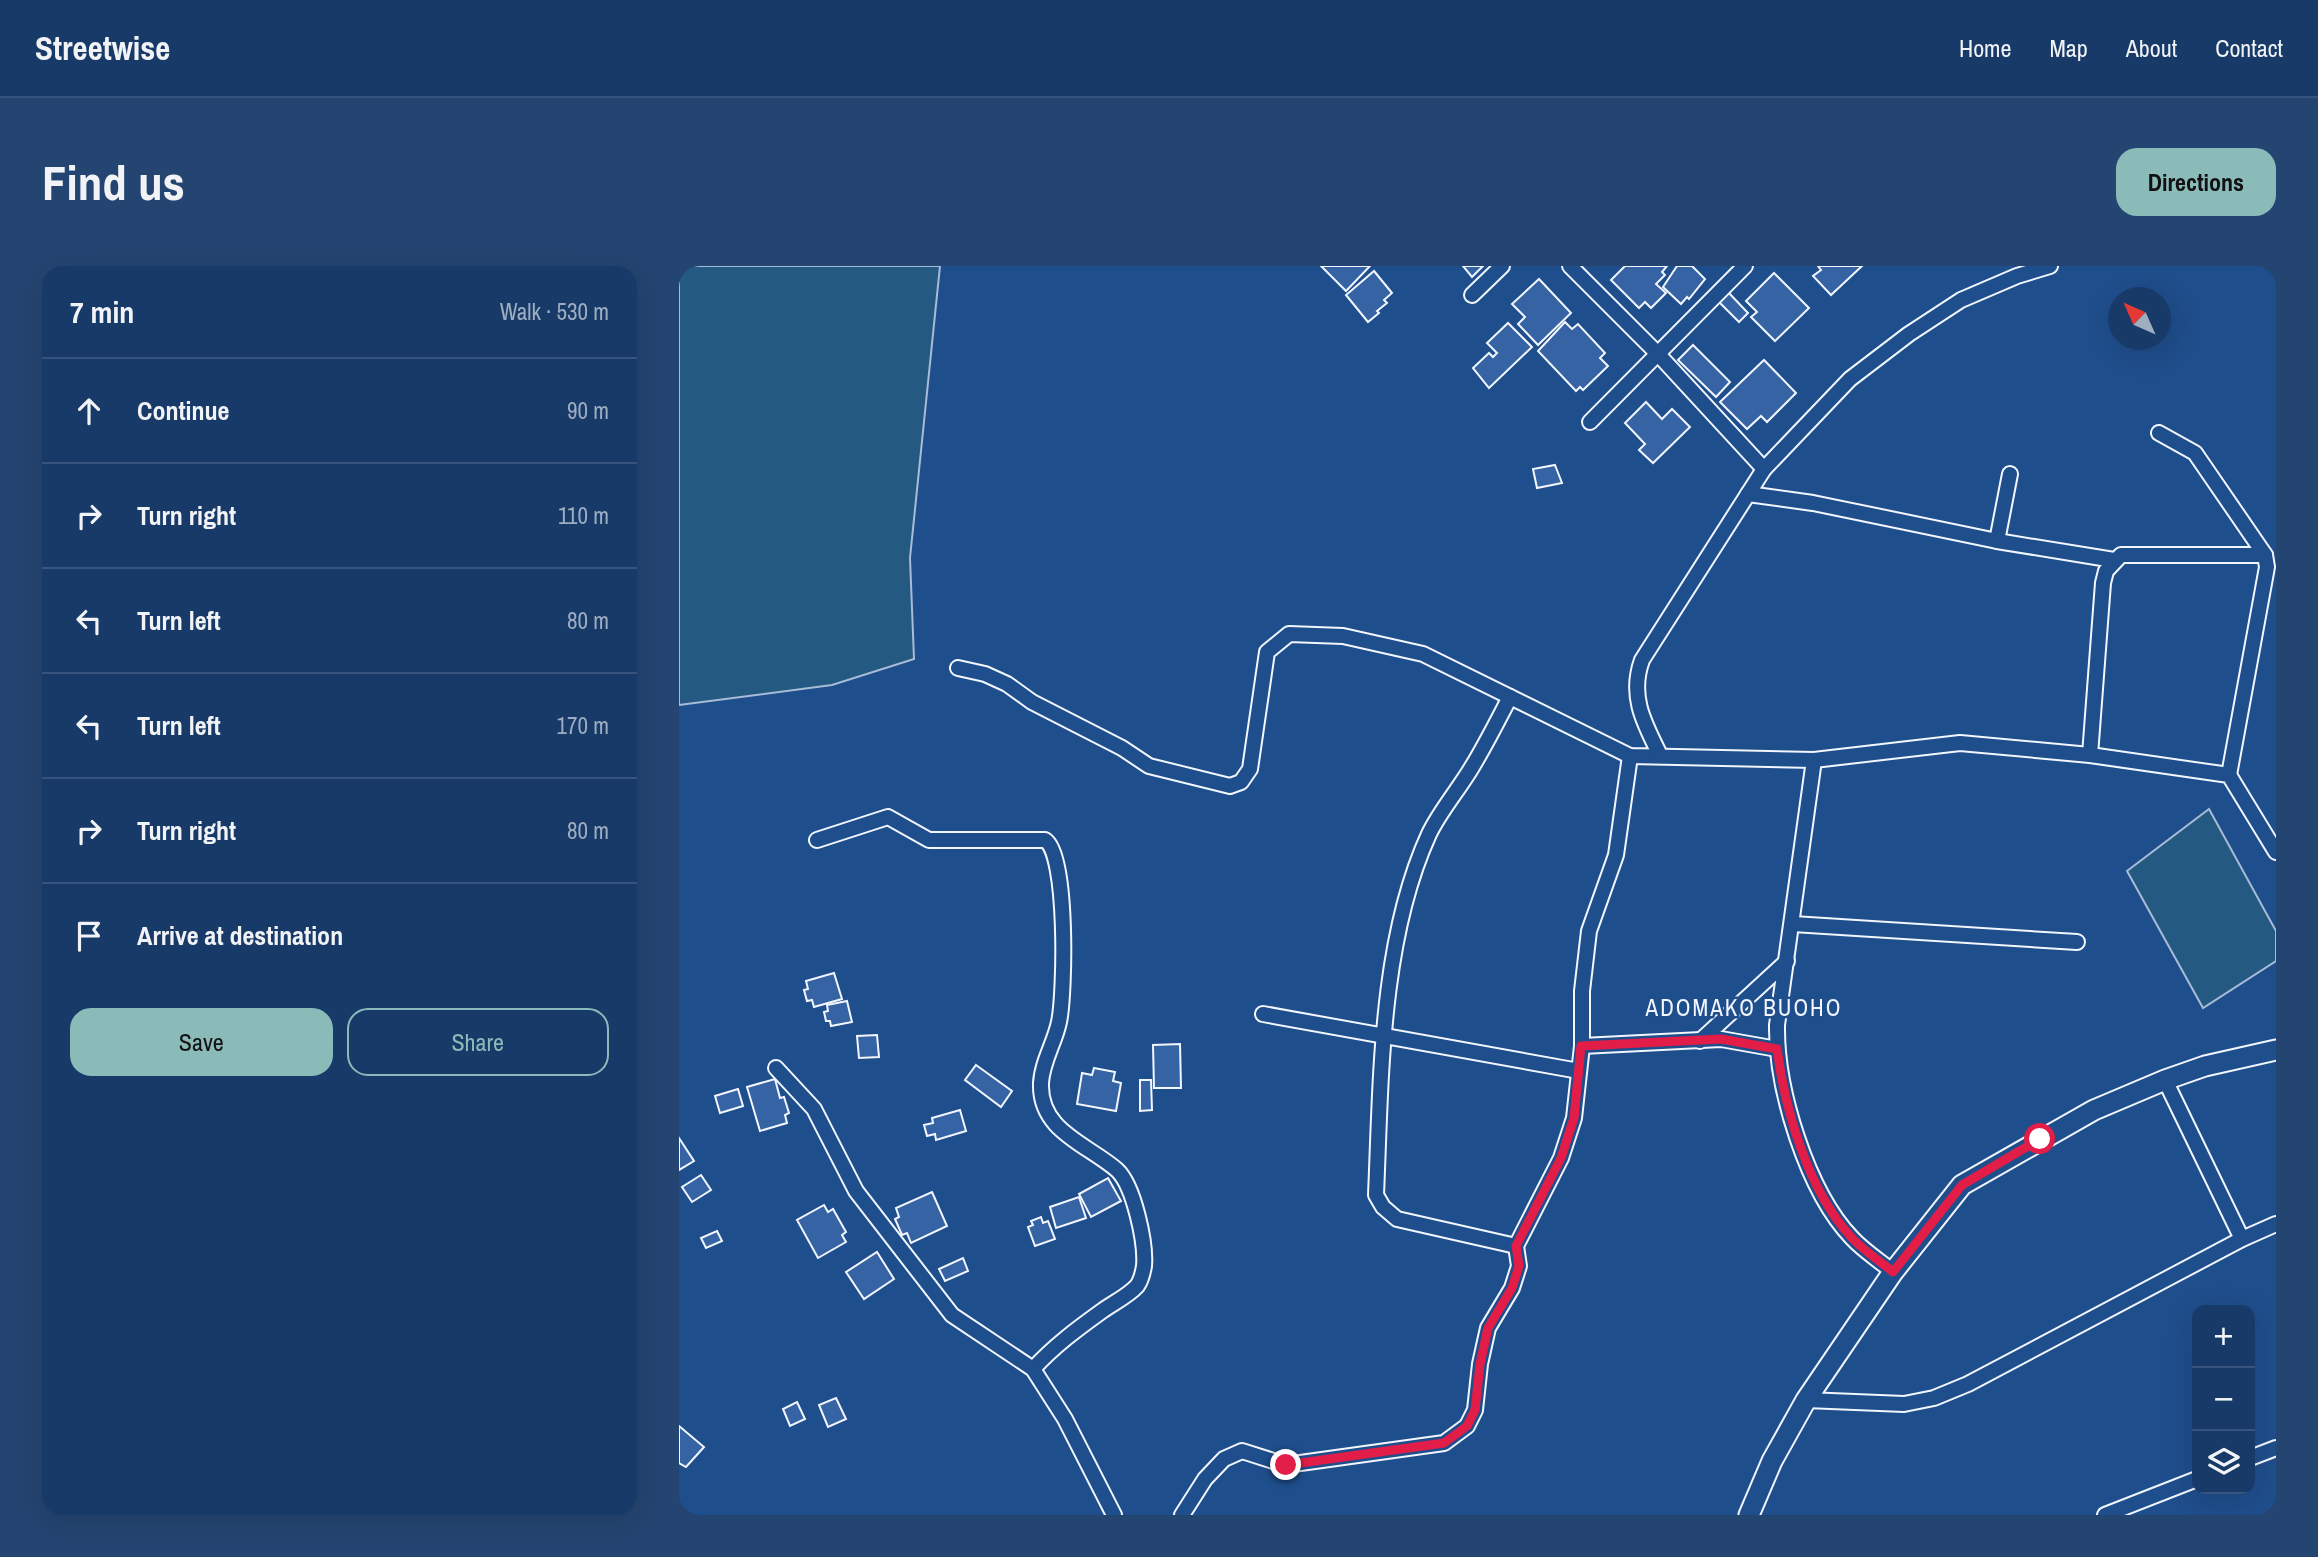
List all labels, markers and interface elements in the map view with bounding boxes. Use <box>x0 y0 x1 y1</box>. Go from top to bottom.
text: Streetwise <box>35 26 170 70</box>
text: Home <box>1959 32 2011 64</box>
text: Map <box>2049 32 2088 64</box>
text: About <box>2126 32 2177 64</box>
text: Contact <box>2215 32 2283 64</box>
button: Directions <box>2116 148 2276 216</box>
text: Find us <box>42 149 185 215</box>
north arrow <box>2108 287 2171 350</box>
text: 7 min <box>70 292 134 332</box>
text: Walk · 530 m <box>500 296 609 327</box>
icon: ahead <box>70 392 108 430</box>
text: Continue <box>137 393 229 428</box>
text: 90 m <box>567 395 609 426</box>
icon: right <box>70 497 108 535</box>
text: Turn right <box>137 498 236 533</box>
text: 110 m <box>558 500 609 531</box>
icon: left <box>70 602 108 640</box>
text: Turn left <box>137 603 221 638</box>
text: 80 m <box>567 605 609 636</box>
icon: left <box>70 707 108 745</box>
text: Turn left <box>137 708 221 743</box>
text: 170 m <box>557 710 609 741</box>
icon: right <box>70 812 108 850</box>
text: Turn right <box>137 813 236 848</box>
text: 80 m <box>567 815 609 846</box>
icon: arrive <box>70 917 108 955</box>
text: Arrive at destination <box>137 918 343 953</box>
district label: ADOMAKO BUOHO <box>1645 992 1842 1023</box>
button: Save <box>70 1008 333 1076</box>
button: Share <box>347 1008 609 1076</box>
route start <box>2024 1123 2055 1154</box>
map controls <box>2192 1305 2255 1494</box>
button: + <box>2192 1305 2255 1368</box>
button: − <box>2192 1368 2255 1431</box>
button: layers <box>2192 1431 2255 1494</box>
route end <box>1270 1449 1301 1480</box>

